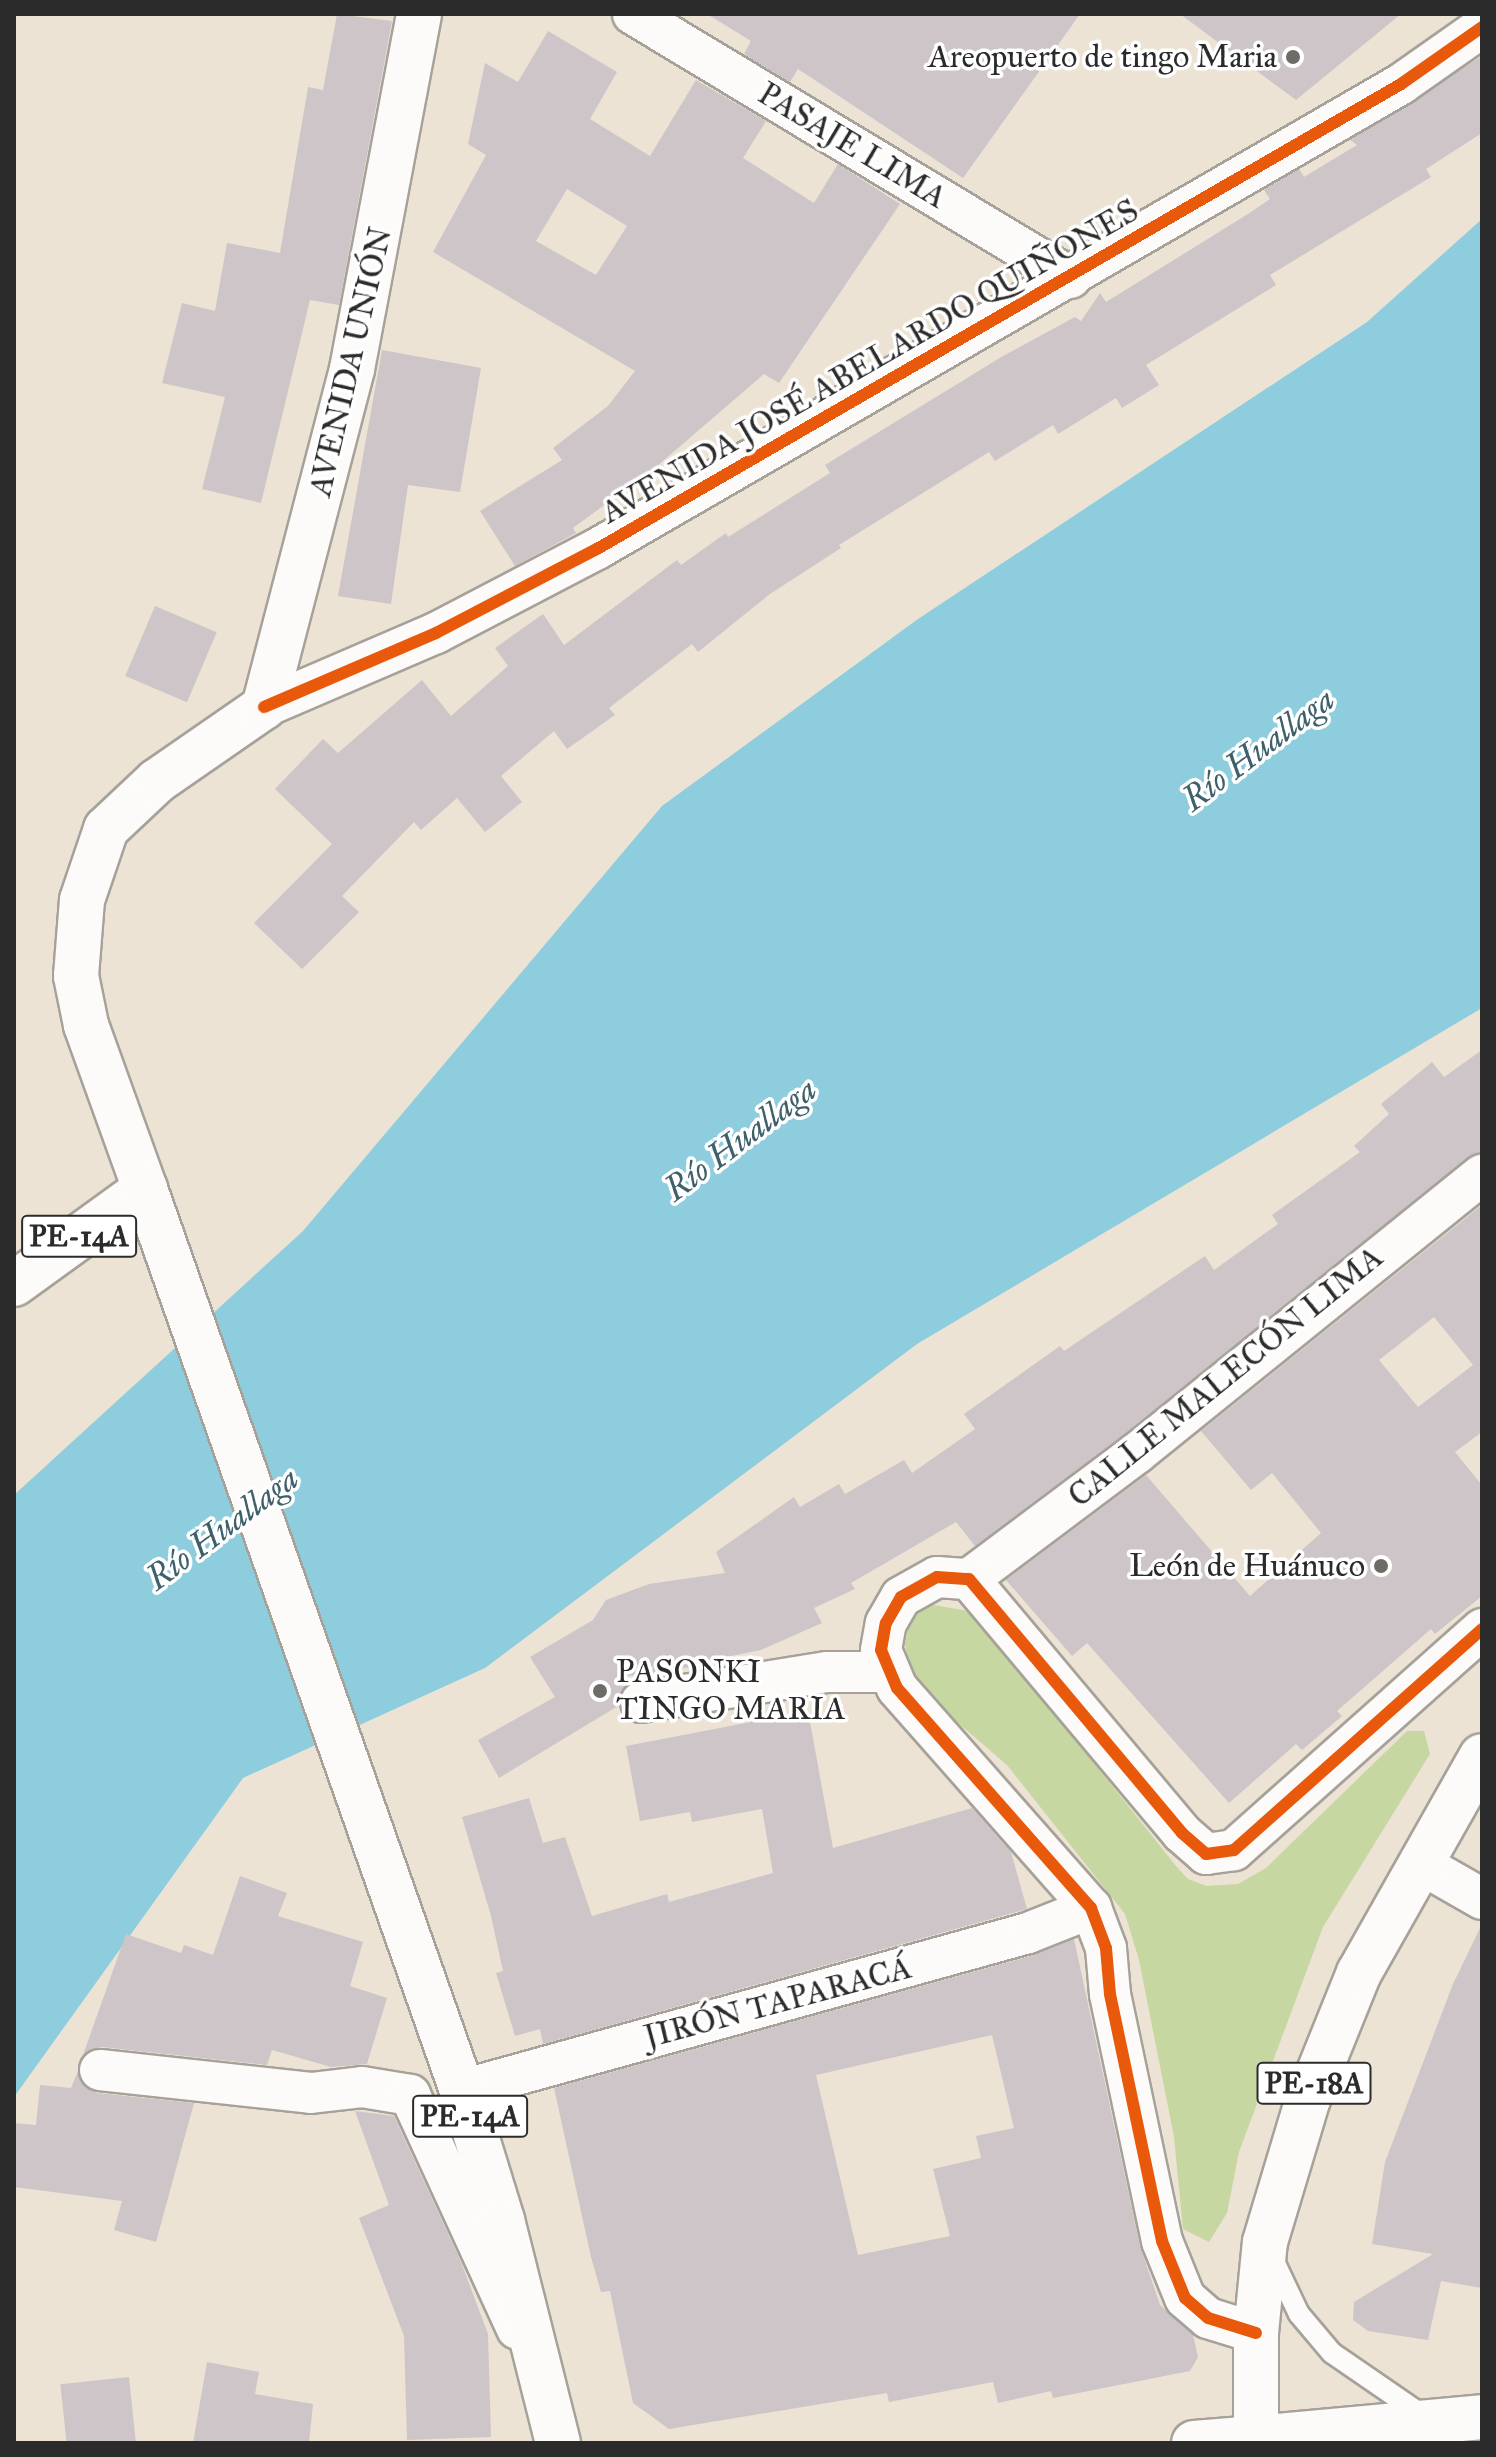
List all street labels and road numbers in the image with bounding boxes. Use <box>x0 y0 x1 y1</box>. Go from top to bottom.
street label: PASAJE LIMA <box>751 75 953 217</box>
street label: AVENIDA JOSÉ ABELARDO QUIÑONES <box>594 192 1146 532</box>
street label: AVENIDA UNIÓN <box>301 224 401 500</box>
road number: PE-14A <box>21 1210 137 1262</box>
street label: CALLE MALECÓN LIMA <box>1061 1238 1391 1516</box>
street label: JIRÓN TAPARACÁ <box>640 1949 916 2057</box>
road number: PE-18A <box>1256 2057 1372 2109</box>
road number: PE-14A <box>412 2090 528 2142</box>

